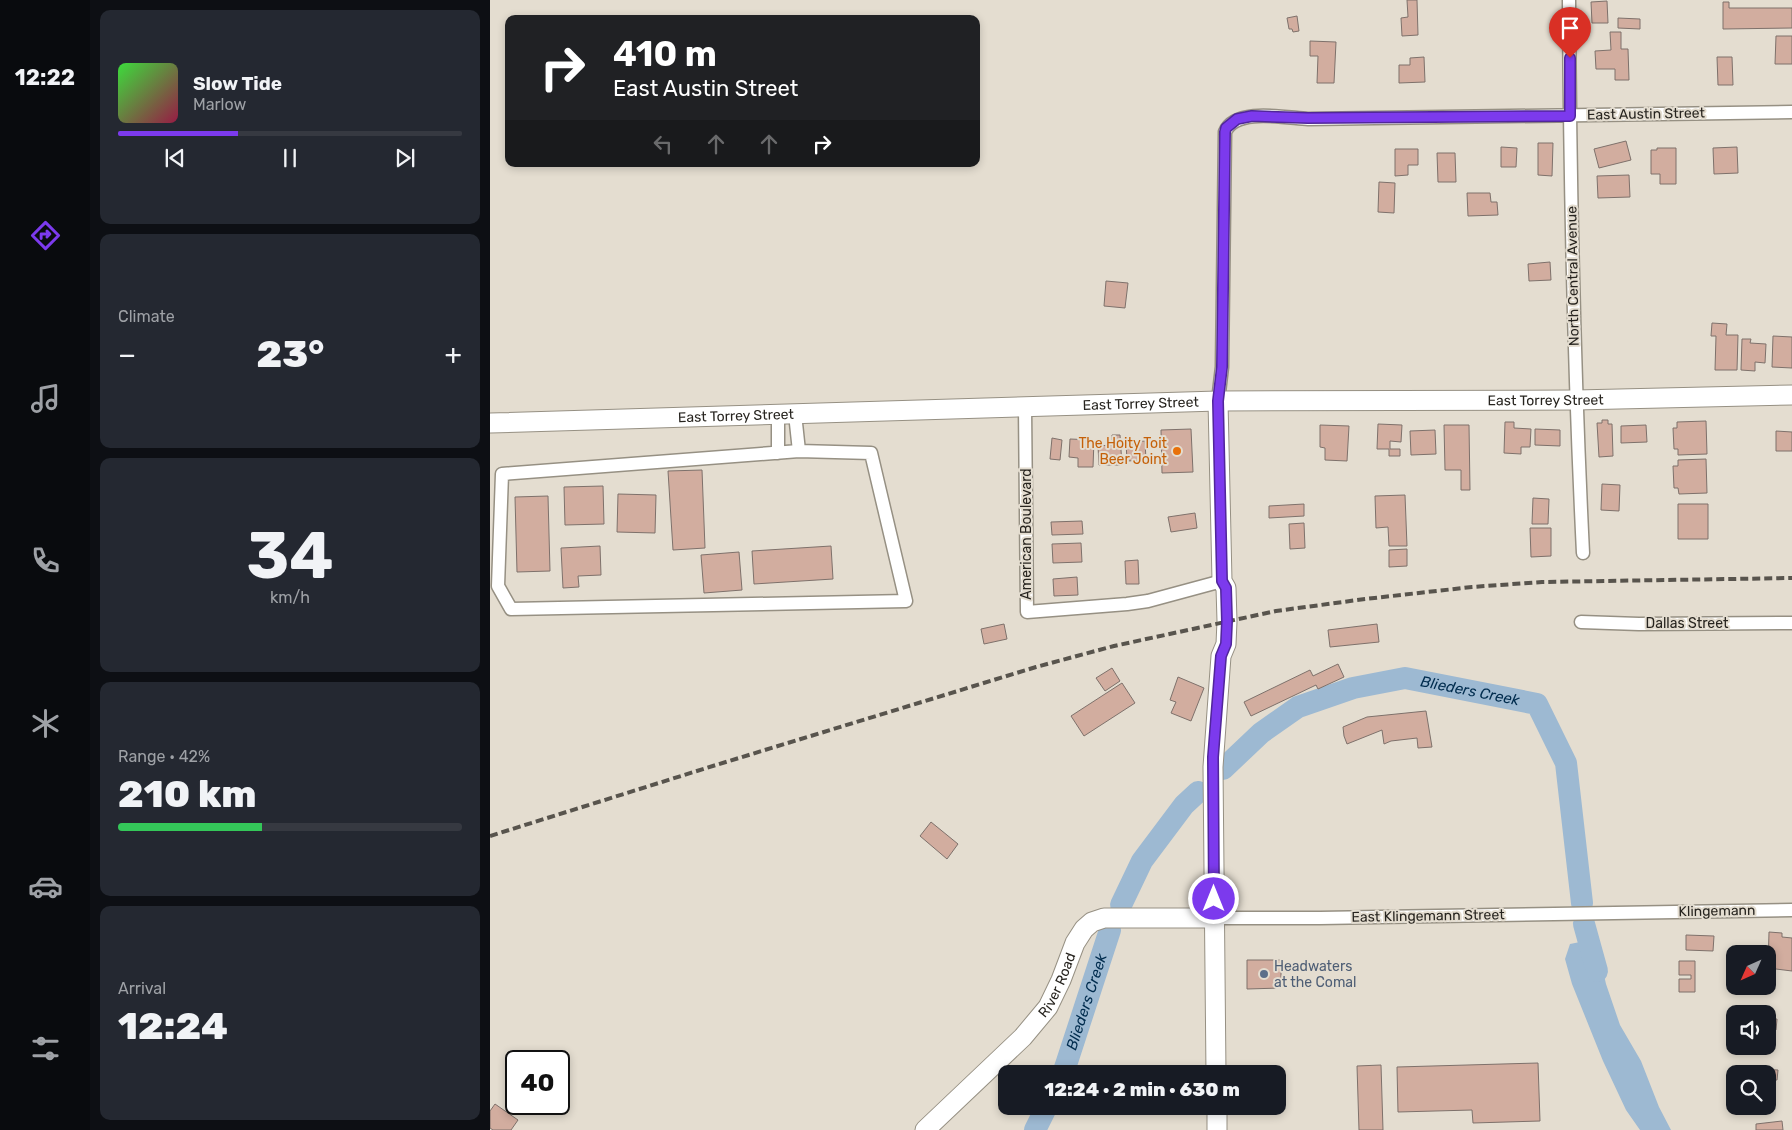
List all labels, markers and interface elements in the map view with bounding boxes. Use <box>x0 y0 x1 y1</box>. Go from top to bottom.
pin <box>1549 7 1591 58</box>
icon: arrive <box>1556 14 1584 42</box>
text: 410 m <box>613 33 717 75</box>
icon: right <box>530 35 595 100</box>
text: 12:22 <box>15 64 75 91</box>
text: Slow Tide <box>193 72 282 95</box>
text: East Austin Street <box>613 75 798 102</box>
text: Marlow <box>193 95 246 114</box>
street label: East Austin Street <box>1587 104 1706 124</box>
icon: left <box>649 130 677 158</box>
icon: ahead <box>702 130 730 158</box>
icon: ahead <box>755 130 783 158</box>
icon: right <box>808 130 836 158</box>
icon: previous <box>161 144 189 172</box>
icon: pause <box>276 144 304 172</box>
icon: next <box>391 144 419 172</box>
street label: North Central Avenue <box>1563 206 1583 346</box>
icon: directions <box>28 218 63 253</box>
text: Climate <box>118 307 175 326</box>
text: 23° <box>257 331 324 377</box>
text: − <box>118 338 136 371</box>
text: + <box>445 338 462 371</box>
icon: music <box>28 381 63 416</box>
street label: East Torrey Street <box>1488 391 1604 409</box>
street label: East Torrey Street <box>1082 393 1200 414</box>
street label: East Torrey Street <box>678 405 795 426</box>
place label: The Hoity Toit Beer Joint <box>1078 435 1168 468</box>
marker: The Hoity Toit Beer Joint <box>1171 445 1183 457</box>
street label: American Boulevard <box>1018 468 1035 600</box>
text: 34 <box>246 517 334 594</box>
icon: phone <box>28 543 63 578</box>
text: km/h <box>270 588 310 607</box>
street label: Dallas Street <box>1646 615 1729 632</box>
water label: Blieders Creek <box>1419 672 1521 709</box>
icon: climate <box>28 706 63 741</box>
text: Range · 42% <box>118 747 210 766</box>
text: 210 km <box>118 771 256 817</box>
icon: car <box>28 869 63 904</box>
position arrow <box>1187 872 1239 924</box>
street label: Klingemann <box>1678 902 1756 920</box>
street label: East Klingemann Street <box>1351 906 1505 926</box>
north arrow <box>1726 945 1776 995</box>
map controls <box>1726 945 1776 1115</box>
street label: River Road <box>1034 950 1079 1021</box>
water label: Blieders Creek <box>1062 951 1111 1052</box>
place label: Headwaters at the Comal <box>1274 958 1356 991</box>
marker: Headwaters at the Comal <box>1258 968 1270 980</box>
text: Arrival <box>118 979 166 998</box>
text: 12:24 <box>118 1003 228 1049</box>
button: sound <box>1726 1005 1776 1055</box>
icon: filters <box>28 1031 63 1066</box>
speed limit sign: 40 <box>505 1050 570 1115</box>
button: search <box>1726 1065 1776 1115</box>
text: 12:24 · 2 min · 630 m <box>1044 1078 1240 1101</box>

